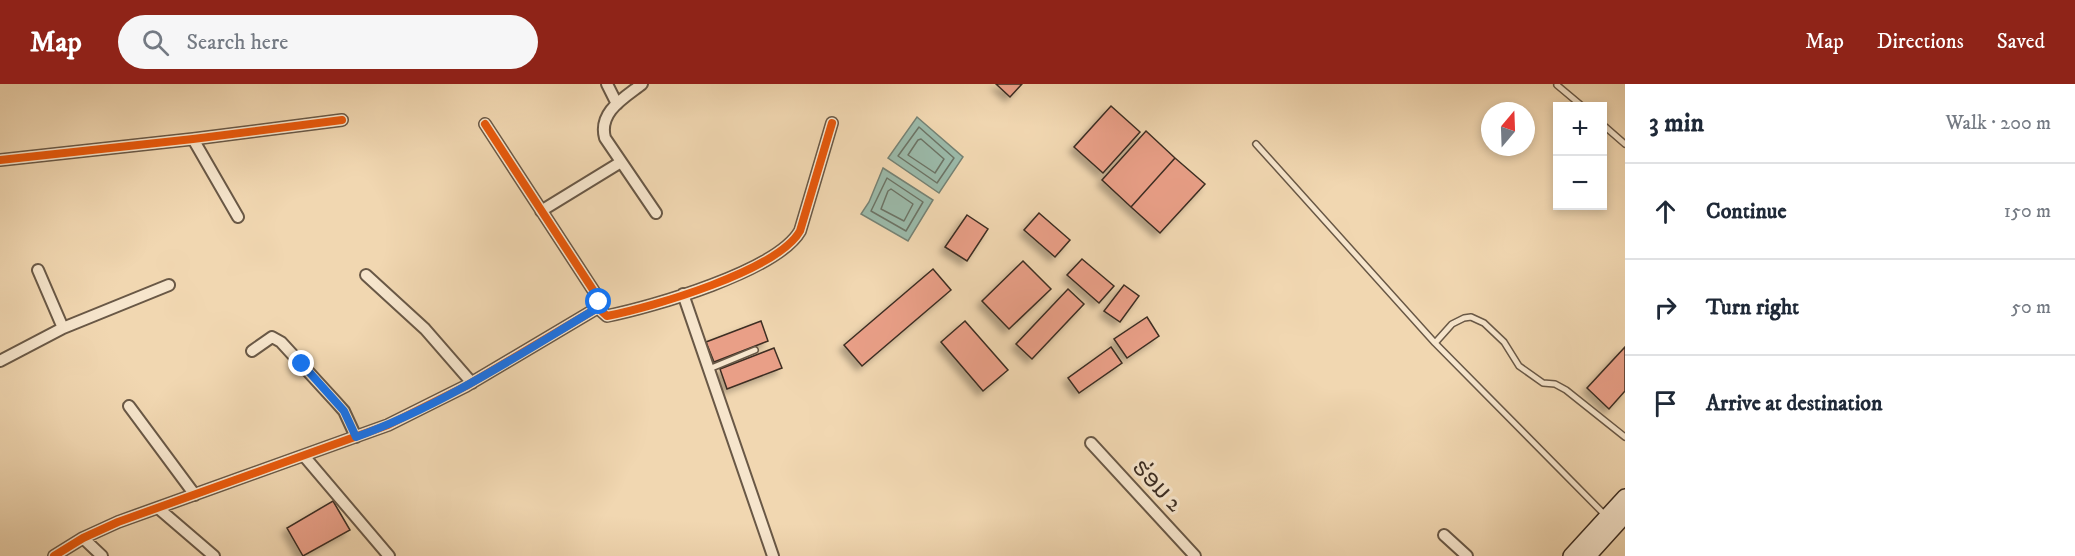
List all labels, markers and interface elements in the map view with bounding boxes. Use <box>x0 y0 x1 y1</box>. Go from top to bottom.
search box <box>118 15 538 69</box>
text: Map <box>30 25 82 60</box>
icon: search <box>139 26 172 59</box>
text: Search here <box>187 29 288 56</box>
text: Map <box>1805 29 1844 55</box>
text: Directions <box>1877 29 1964 55</box>
text: Saved <box>1997 29 2045 55</box>
north arrow <box>1481 102 1535 156</box>
map controls <box>1553 102 1607 210</box>
button: + <box>1553 102 1607 156</box>
text: 3 min <box>1649 107 1704 140</box>
text: Walk · 200 m <box>1945 111 2051 136</box>
button: − <box>1553 156 1607 210</box>
icon: ahead <box>1649 195 1682 228</box>
text: Continue <box>1706 198 1787 225</box>
text: 150 m <box>2004 199 2051 224</box>
route start <box>585 288 611 314</box>
icon: right <box>1649 291 1682 324</box>
text: Turn right <box>1706 294 1799 321</box>
text: 50 m <box>2011 295 2051 320</box>
route end <box>288 350 314 376</box>
icon: arrive <box>1649 387 1682 420</box>
text: Arrive at destination <box>1706 390 1883 417</box>
street label: ຮ່ອມ 2 <box>1125 453 1189 518</box>

